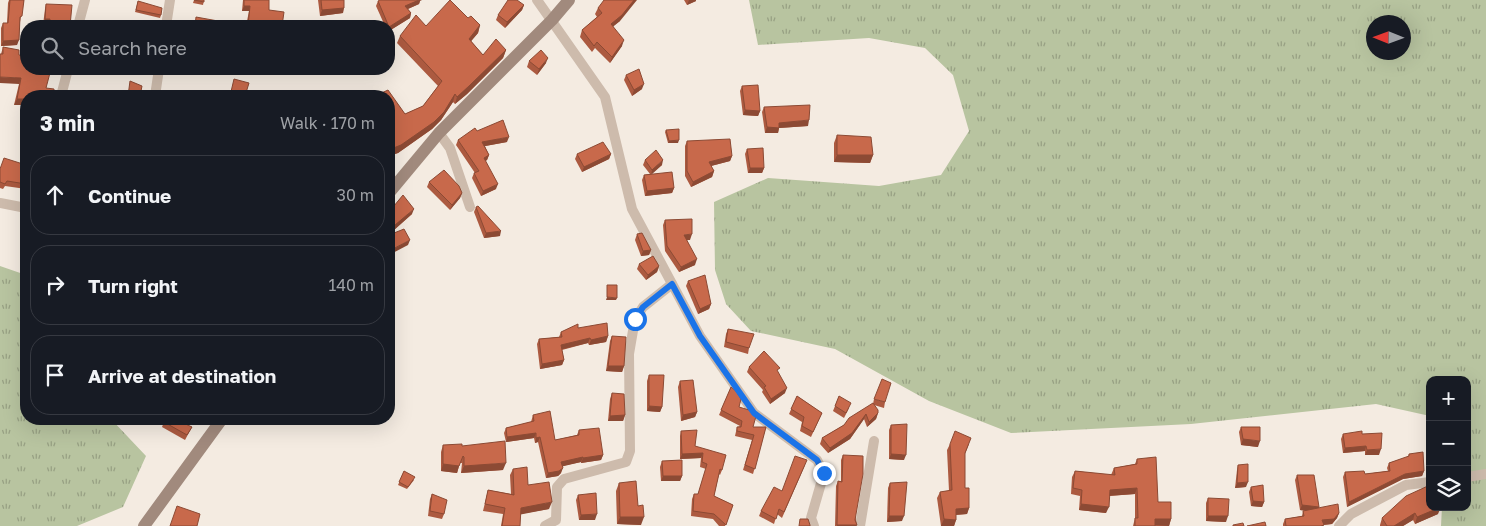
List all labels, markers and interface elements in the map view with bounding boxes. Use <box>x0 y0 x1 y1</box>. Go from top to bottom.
north arrow <box>1366 15 1411 60</box>
search box <box>20 20 395 75</box>
icon: search <box>38 34 66 62</box>
text: Search here <box>78 36 187 59</box>
text: 3 min <box>40 110 95 136</box>
text: Walk · 170 m <box>280 113 375 133</box>
icon: ahead <box>41 181 69 209</box>
text: Continue <box>88 184 171 207</box>
text: 30 m <box>337 185 374 205</box>
icon: right <box>41 271 69 299</box>
text: Turn right <box>88 274 178 297</box>
text: 140 m <box>328 275 374 295</box>
route start <box>624 308 647 331</box>
icon: arrive <box>41 361 69 389</box>
text: Arrive at destination <box>88 364 276 387</box>
map controls <box>1426 376 1471 511</box>
button: + <box>1426 376 1471 421</box>
button: − <box>1426 421 1471 466</box>
route end <box>813 462 836 485</box>
button: layers <box>1426 466 1471 511</box>

